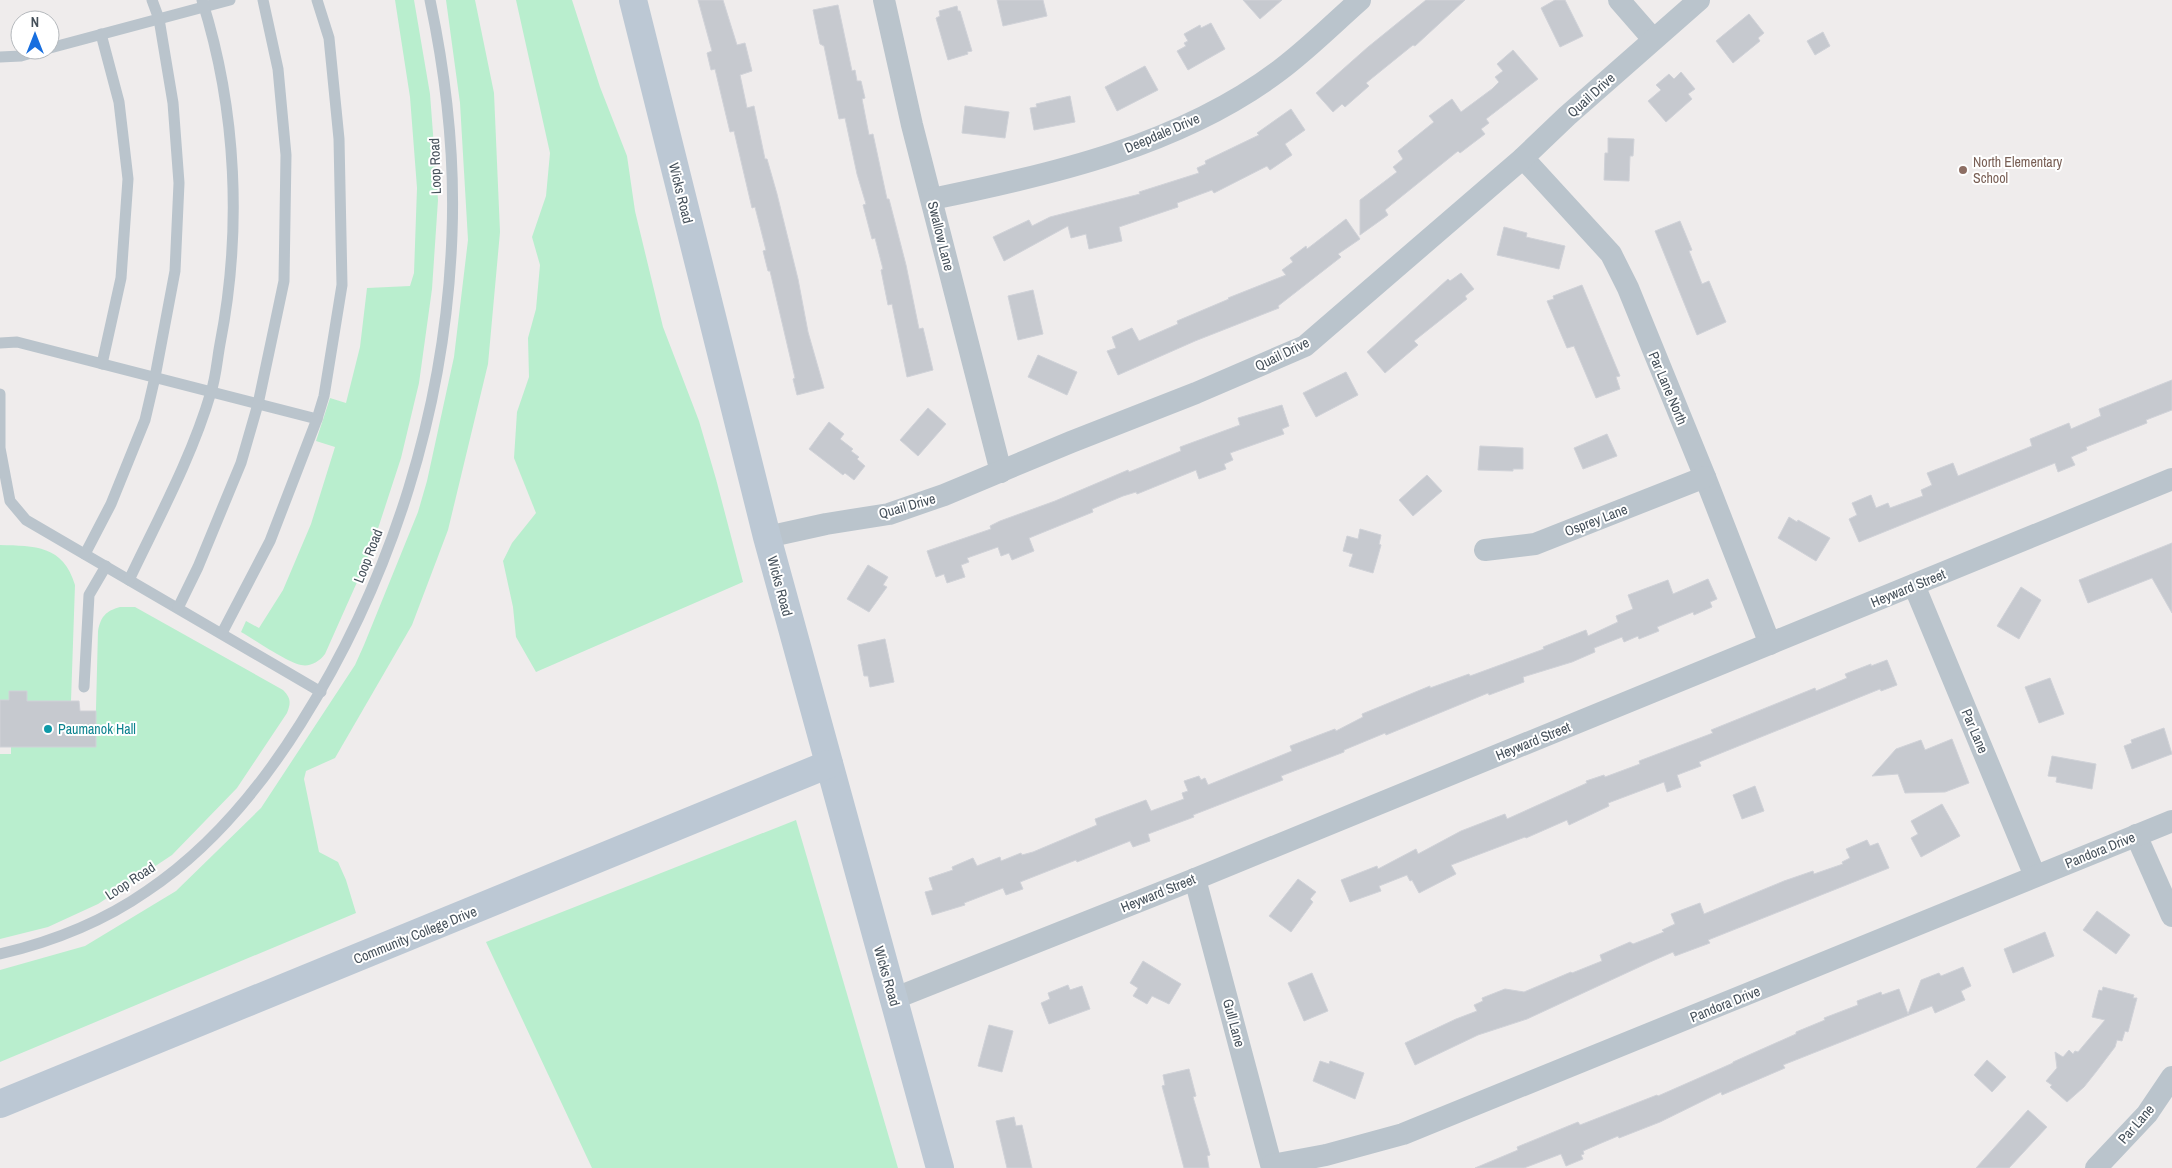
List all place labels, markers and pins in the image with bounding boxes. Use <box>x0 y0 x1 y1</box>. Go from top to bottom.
place label: North Elementary School <box>1973 153 2063 187</box>
marker: North Elementary School <box>1957 164 1969 176</box>
place label: Paumanok Hall <box>58 720 136 738</box>
marker: Paumanok Hall <box>42 723 54 735</box>

